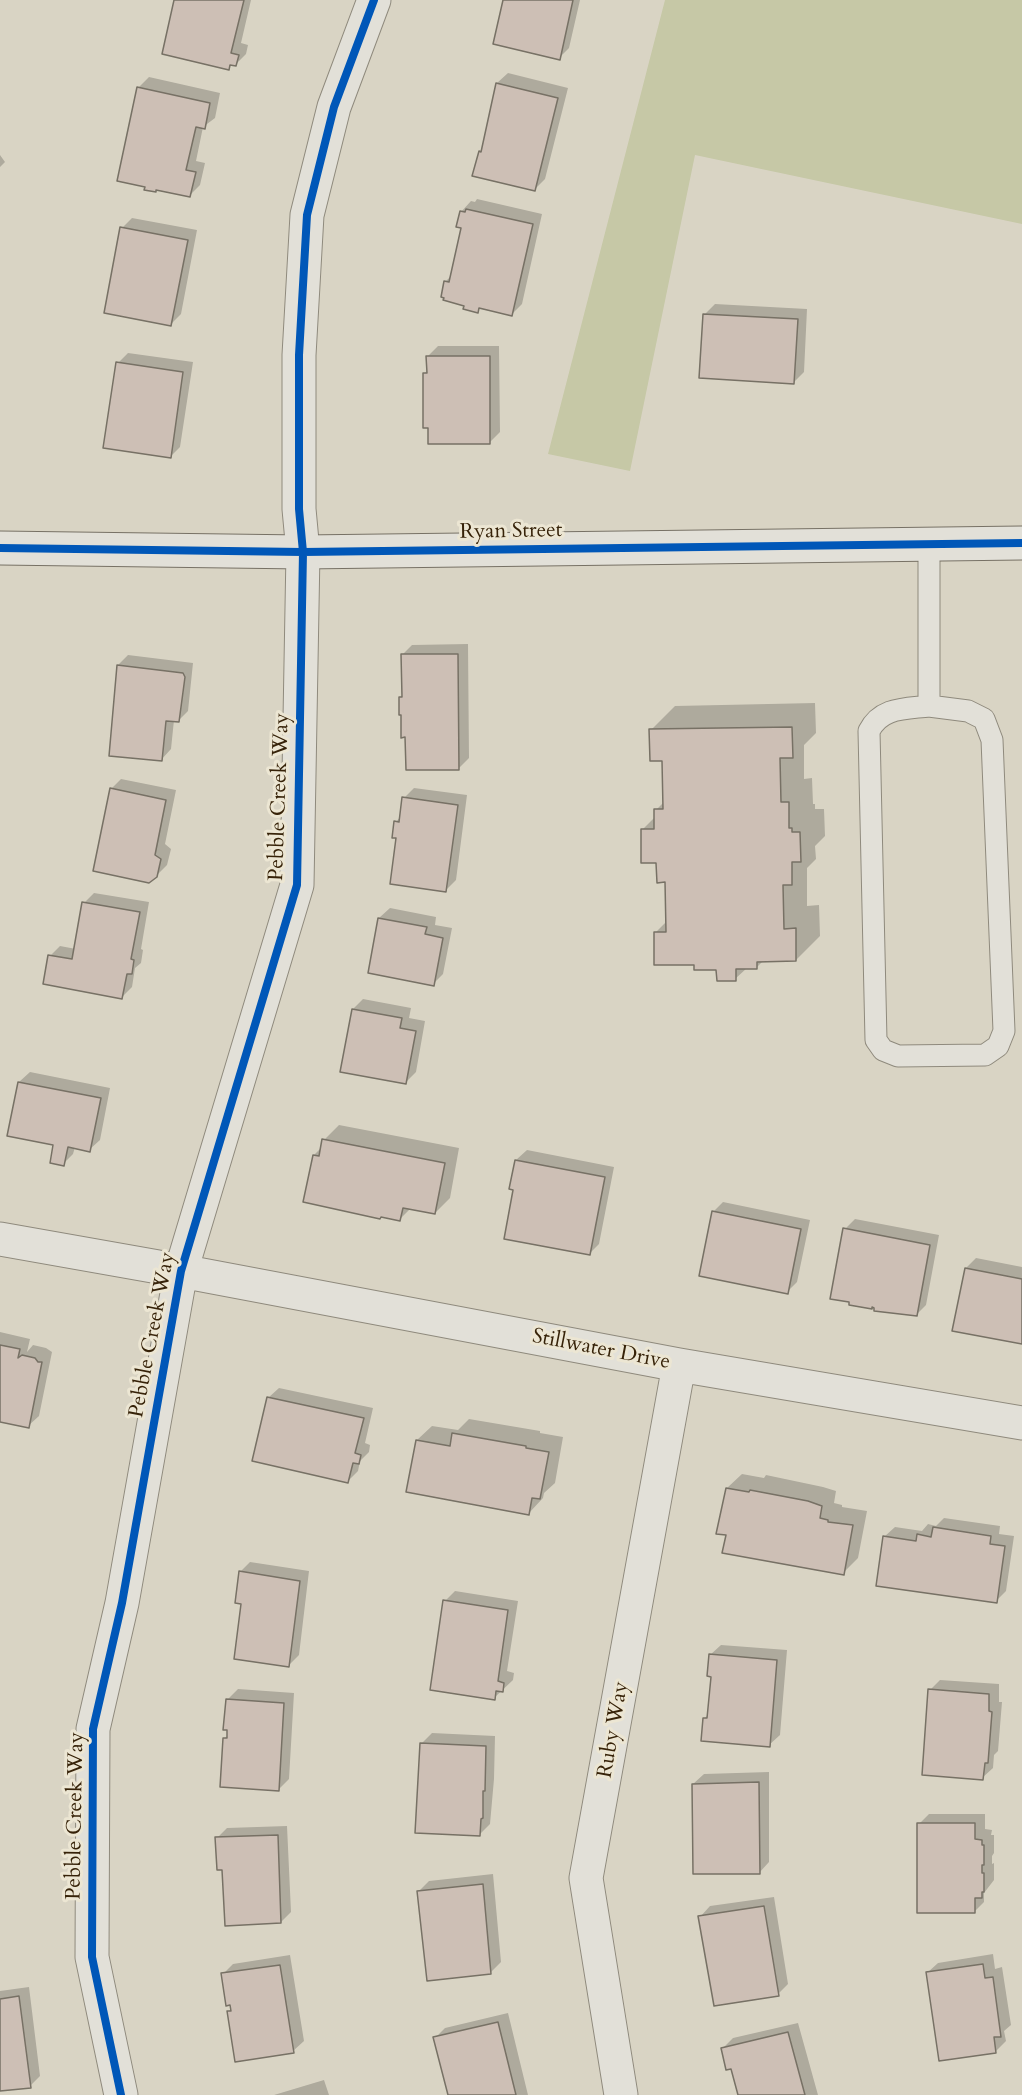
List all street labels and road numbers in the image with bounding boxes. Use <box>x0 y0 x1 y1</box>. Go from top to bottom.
street label: Ryan Street <box>459 519 563 545</box>
street label: Pebble Creek Way <box>264 713 296 881</box>
street label: Pebble Creek Way <box>125 1250 181 1420</box>
street label: Stillwater Drive <box>530 1324 672 1376</box>
street label: Ruby Way <box>593 1680 635 1780</box>
street label: Pebble Creek Way <box>62 1732 90 1900</box>

